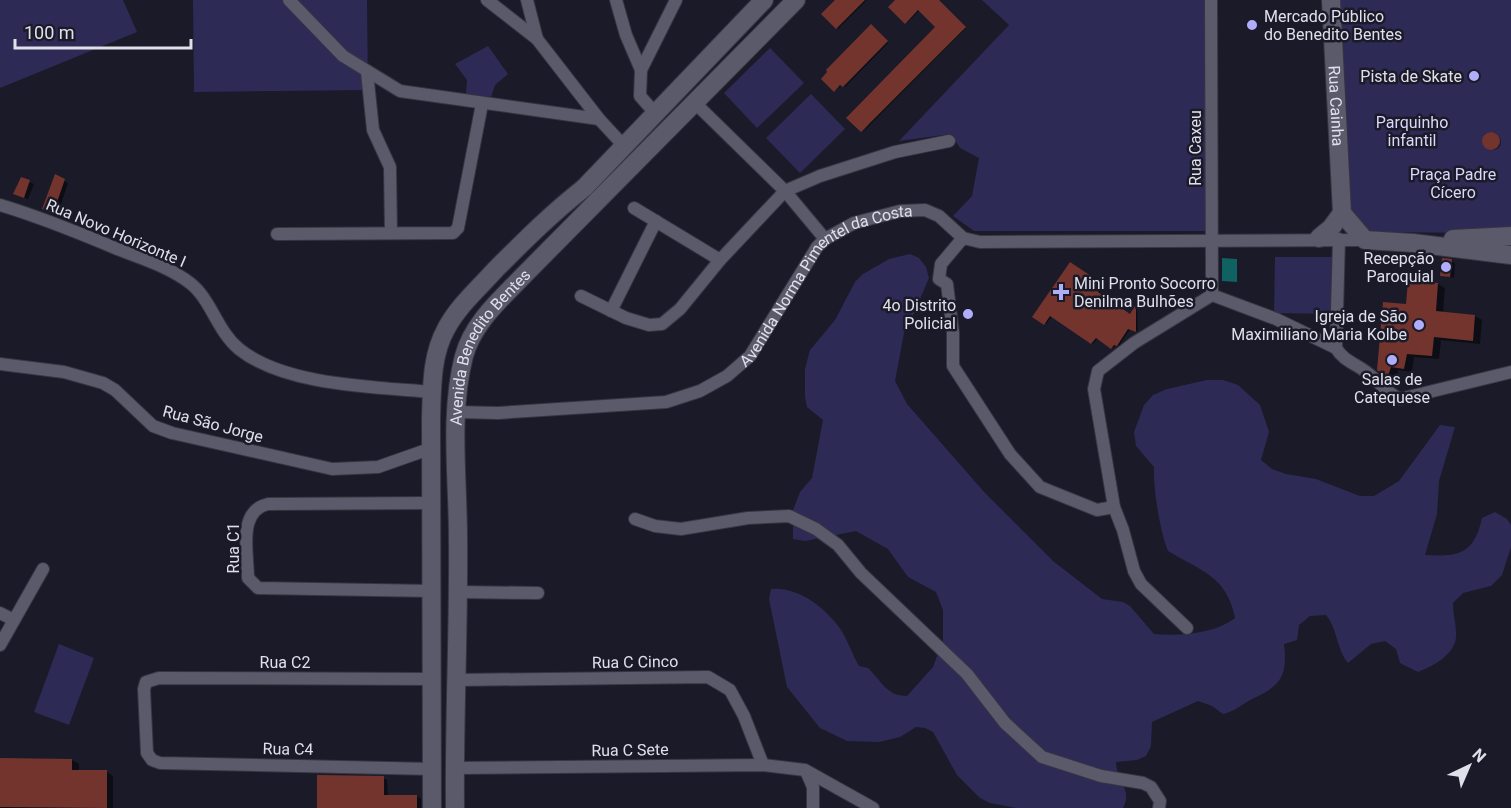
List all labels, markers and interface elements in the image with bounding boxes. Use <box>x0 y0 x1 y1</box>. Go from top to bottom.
place label: Mercado Público do Benedito Bentes <box>1264 7 1402 44</box>
scale bar <box>15 12 190 50</box>
marker: Mercado Público do Benedito Bentes <box>1245 18 1259 32</box>
text: 100 m <box>24 22 75 43</box>
street label: Rua Cainha <box>1325 65 1348 147</box>
place label: Pista de Skate <box>1360 67 1462 86</box>
marker: Pista de Skate <box>1467 69 1481 83</box>
street label: Rua Caxeu <box>1186 110 1205 186</box>
park label: Parquinho infantil <box>1376 113 1448 150</box>
park label: Praça Padre Cícero <box>1410 165 1496 202</box>
street label: Rua Novo Horizonte I <box>43 195 189 271</box>
street label: Avenida Norma Pimentel da Costa <box>735 201 913 371</box>
place label: Recepção Paroquial <box>1364 249 1434 286</box>
marker: Recepção Paroquial <box>1439 260 1453 274</box>
street label: Avenida Benedito Bentes <box>446 265 534 426</box>
place label: Mini Pronto Socorro Denilma Bulhões <box>1074 274 1216 311</box>
marker: Mini Pronto Socorro Denilma Bulhões <box>1052 283 1070 301</box>
place label: 4o Distrito Policial <box>883 296 956 333</box>
marker: 4o Distrito Policial <box>961 307 975 321</box>
place label: Igreja de São Maximiliano Maria Kolbe <box>1231 307 1407 344</box>
marker: Igreja de São Maximiliano Maria Kolbe <box>1412 318 1426 332</box>
marker: Salas de Catequese <box>1385 353 1399 367</box>
place label: Salas de Catequese <box>1354 370 1430 407</box>
street label: Rua São Jorge <box>161 401 265 447</box>
street label: Rua C1 <box>224 523 243 573</box>
street label: Rua C Cinco <box>592 652 678 672</box>
street label: Rua C2 <box>260 653 310 672</box>
north arrow <box>1439 736 1499 796</box>
street label: Rua C4 <box>262 739 314 759</box>
street label: Rua C Sete <box>591 740 669 760</box>
text: N <box>1468 745 1490 766</box>

